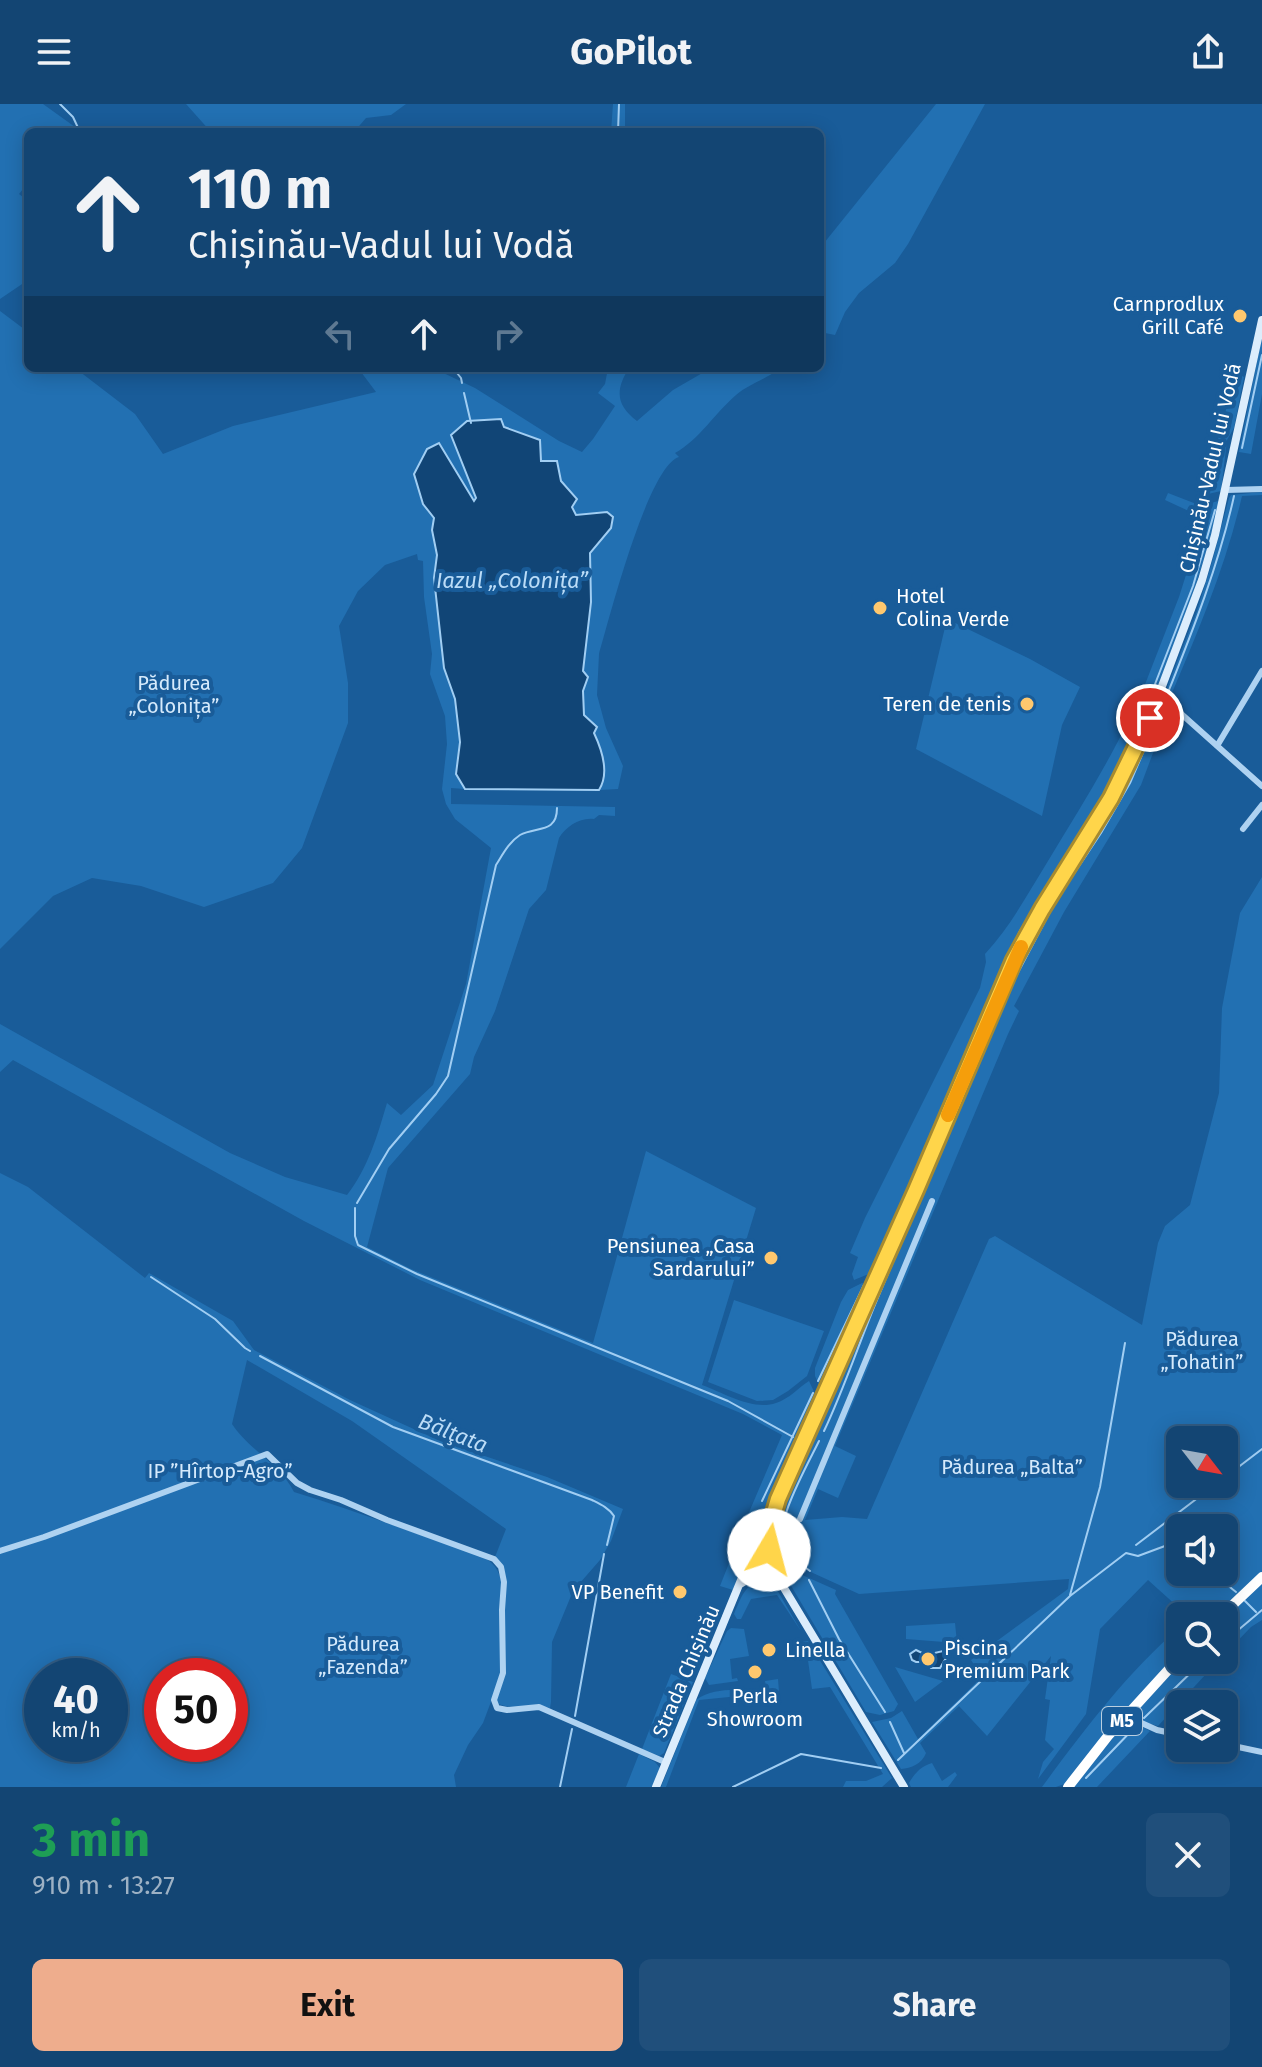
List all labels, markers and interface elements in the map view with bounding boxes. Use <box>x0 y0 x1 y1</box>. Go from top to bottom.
icon: menu <box>32 30 76 74</box>
text: GoPilot <box>570 30 692 74</box>
icon: share <box>1186 30 1230 74</box>
text: 110 m <box>188 156 332 223</box>
icon: ahead <box>56 160 160 264</box>
text: Chișinău-Vadul lui Vodă <box>188 224 574 268</box>
place label: Carnprodlux Grill Café <box>1113 292 1224 339</box>
marker: Carnprodlux Grill Café <box>1231 307 1249 325</box>
icon: left <box>318 312 362 356</box>
icon: ahead <box>402 312 446 356</box>
icon: right <box>486 312 530 356</box>
street label: Chișinău-Vadul lui Vodă <box>1174 361 1247 576</box>
water label: Iazul „Colonița” <box>436 567 589 595</box>
place label: Hotel Colina Verde <box>896 584 1009 631</box>
marker: Hotel Colina Verde <box>871 599 889 617</box>
park label: Pădurea „Colonița” <box>129 671 219 719</box>
pin <box>1116 684 1184 752</box>
place label: Teren de tenis <box>883 692 1011 716</box>
marker: Teren de tenis <box>1018 695 1036 713</box>
icon: arrive <box>1128 696 1172 740</box>
place label: Pensiunea „Casa Sardarului” <box>607 1234 755 1281</box>
marker: Pensiunea „Casa Sardarului” <box>762 1249 780 1267</box>
park label: Pădurea „Tohatin” <box>1161 1327 1243 1374</box>
water label: Bălţata <box>415 1408 491 1458</box>
north arrow <box>1166 1426 1238 1498</box>
map controls <box>1166 1426 1238 1762</box>
park label: Pădurea „Balta” <box>941 1455 1083 1479</box>
park label: IP ”Hîrtop-Agro” <box>148 1459 293 1483</box>
position arrow <box>727 1508 811 1592</box>
button: sound <box>1166 1514 1238 1586</box>
place label: VP Benefit <box>572 1580 665 1604</box>
marker: VP Benefit <box>671 1583 689 1601</box>
street label: Strada Chișinău <box>647 1601 726 1741</box>
button: search <box>1166 1602 1238 1674</box>
park label: Pădurea „Fazenda” <box>318 1632 408 1679</box>
place label: Piscina Premium Park <box>944 1636 1070 1683</box>
place label: Linella <box>785 1638 846 1662</box>
marker: Linella <box>760 1641 778 1659</box>
marker: Piscina Premium Park <box>919 1650 937 1668</box>
speed limit sign: 50 <box>144 1658 248 1762</box>
marker: Perla Showroom <box>746 1663 764 1681</box>
text: 40 <box>53 1676 99 1724</box>
place label: Perla Showroom <box>707 1684 803 1731</box>
button: layers <box>1166 1690 1238 1762</box>
road number: M5 <box>1102 1707 1142 1735</box>
text: km/h <box>51 1718 101 1742</box>
text: 3 min <box>32 1811 150 1869</box>
button: close <box>1146 1813 1230 1897</box>
text: 910 m · 13:27 <box>32 1870 175 1901</box>
button: Exit <box>32 1959 623 2051</box>
button: Share <box>639 1959 1230 2051</box>

